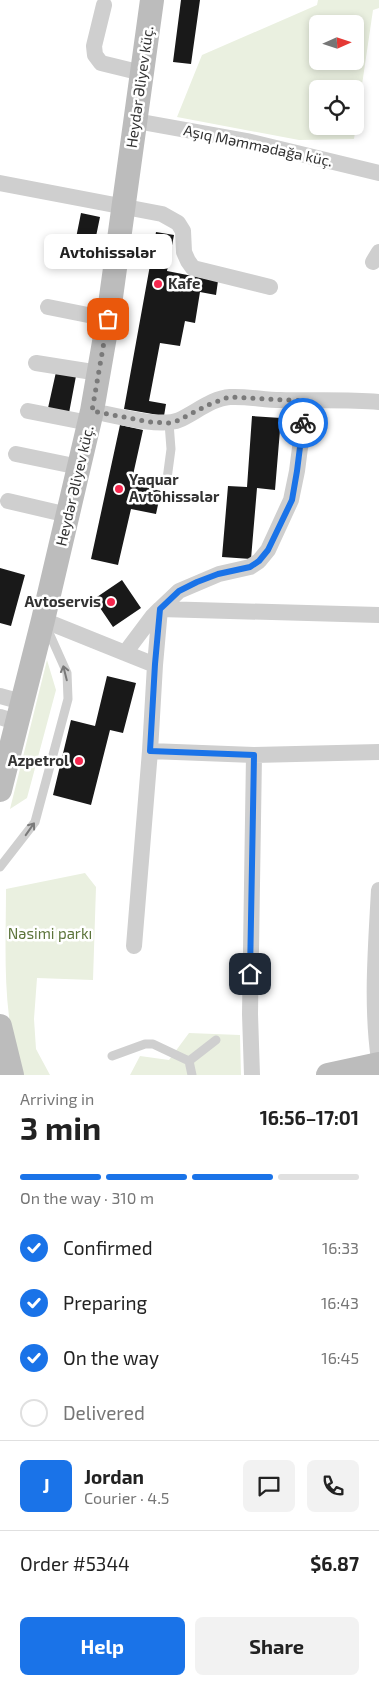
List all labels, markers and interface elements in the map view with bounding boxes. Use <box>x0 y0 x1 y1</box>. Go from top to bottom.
north arrow <box>309 15 364 70</box>
map controls <box>309 15 364 135</box>
street label: Heydər Əliyev küç. <box>122 25 157 149</box>
button: locate <box>309 80 364 135</box>
street label: Aşıq Məmmədağa küç. <box>182 120 334 171</box>
callout: Avtohissələr <box>44 234 172 269</box>
text: Avtohissələr <box>60 242 156 261</box>
place label: Kafe <box>168 274 201 292</box>
marker: Kafe <box>152 278 164 290</box>
pin <box>87 298 129 340</box>
icon: bag <box>94 305 122 333</box>
courier <box>278 398 328 448</box>
icon: bike <box>289 409 317 437</box>
street label: Heydər Əliyev küç. <box>51 424 98 548</box>
place label: Yaquar Avtohissələr <box>129 470 220 505</box>
marker: Yaquar Avtohissələr <box>113 483 125 495</box>
place label: Avtoservis <box>25 592 101 610</box>
marker: Avtoservis <box>105 596 117 608</box>
one-way arrow <box>60 665 69 681</box>
place label: Azpetrol <box>8 751 69 769</box>
marker: Azpetrol <box>73 755 85 767</box>
one-way arrow <box>25 823 36 836</box>
park label: Nəsimi parkı <box>8 924 92 942</box>
pin <box>229 953 271 995</box>
icon: home <box>236 960 264 988</box>
text: Arriving in <box>20 1089 94 1108</box>
text: 16:56–17:01 <box>260 1106 359 1129</box>
text: 3 min <box>20 1108 101 1146</box>
text: On the way · 310 m <box>20 1188 154 1207</box>
icon: check <box>20 1234 48 1262</box>
text: Confirmed <box>63 1236 153 1259</box>
text: 16:33 <box>322 1238 359 1257</box>
icon: check <box>20 1289 48 1317</box>
text: Preparing <box>63 1291 147 1314</box>
text: 16:43 <box>321 1293 359 1312</box>
icon: check <box>20 1344 48 1372</box>
text: On the way <box>63 1346 159 1369</box>
text: 16:45 <box>321 1348 359 1367</box>
text: Delivered <box>63 1401 145 1424</box>
button: chat <box>243 1460 295 1512</box>
button: phone <box>307 1460 359 1512</box>
text: Jordan <box>84 1465 144 1488</box>
text: J <box>42 1474 50 1497</box>
text: Courier · 4.5 <box>84 1488 169 1507</box>
text: Order #5344 <box>20 1552 130 1575</box>
text: $6.87 <box>310 1552 359 1575</box>
button: Help <box>20 1617 185 1675</box>
button: Share <box>195 1617 359 1675</box>

